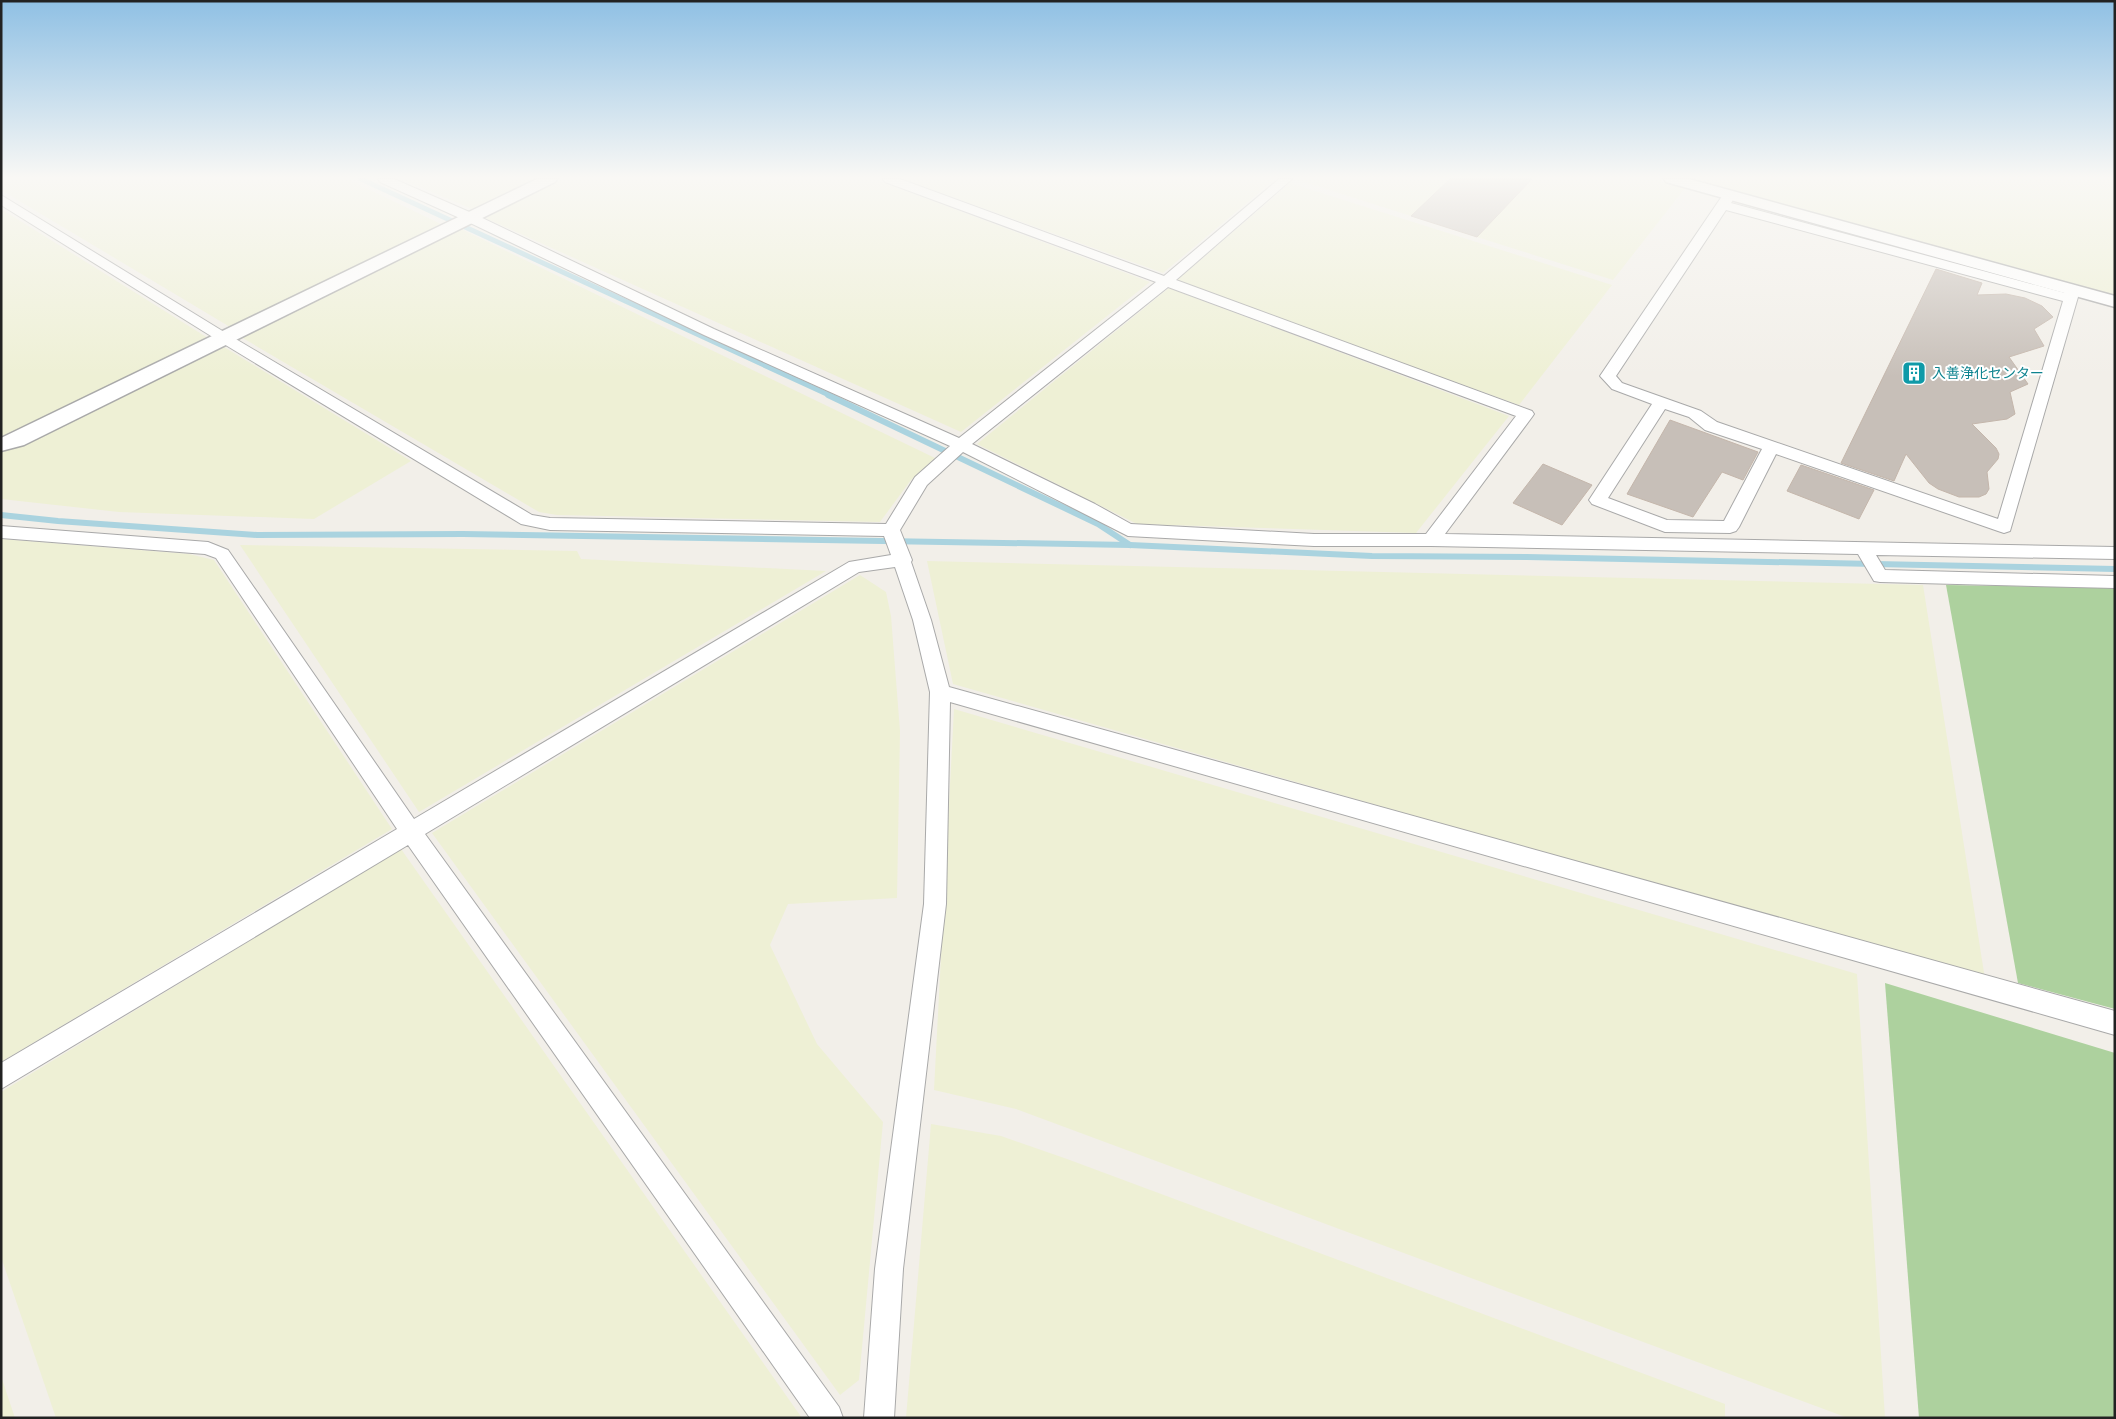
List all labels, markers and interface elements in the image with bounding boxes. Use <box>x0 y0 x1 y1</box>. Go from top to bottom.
building icon: 入善浄化センター <box>1901 360 1927 386</box>
place label: 入善浄化センター <box>1932 365 2044 381</box>

